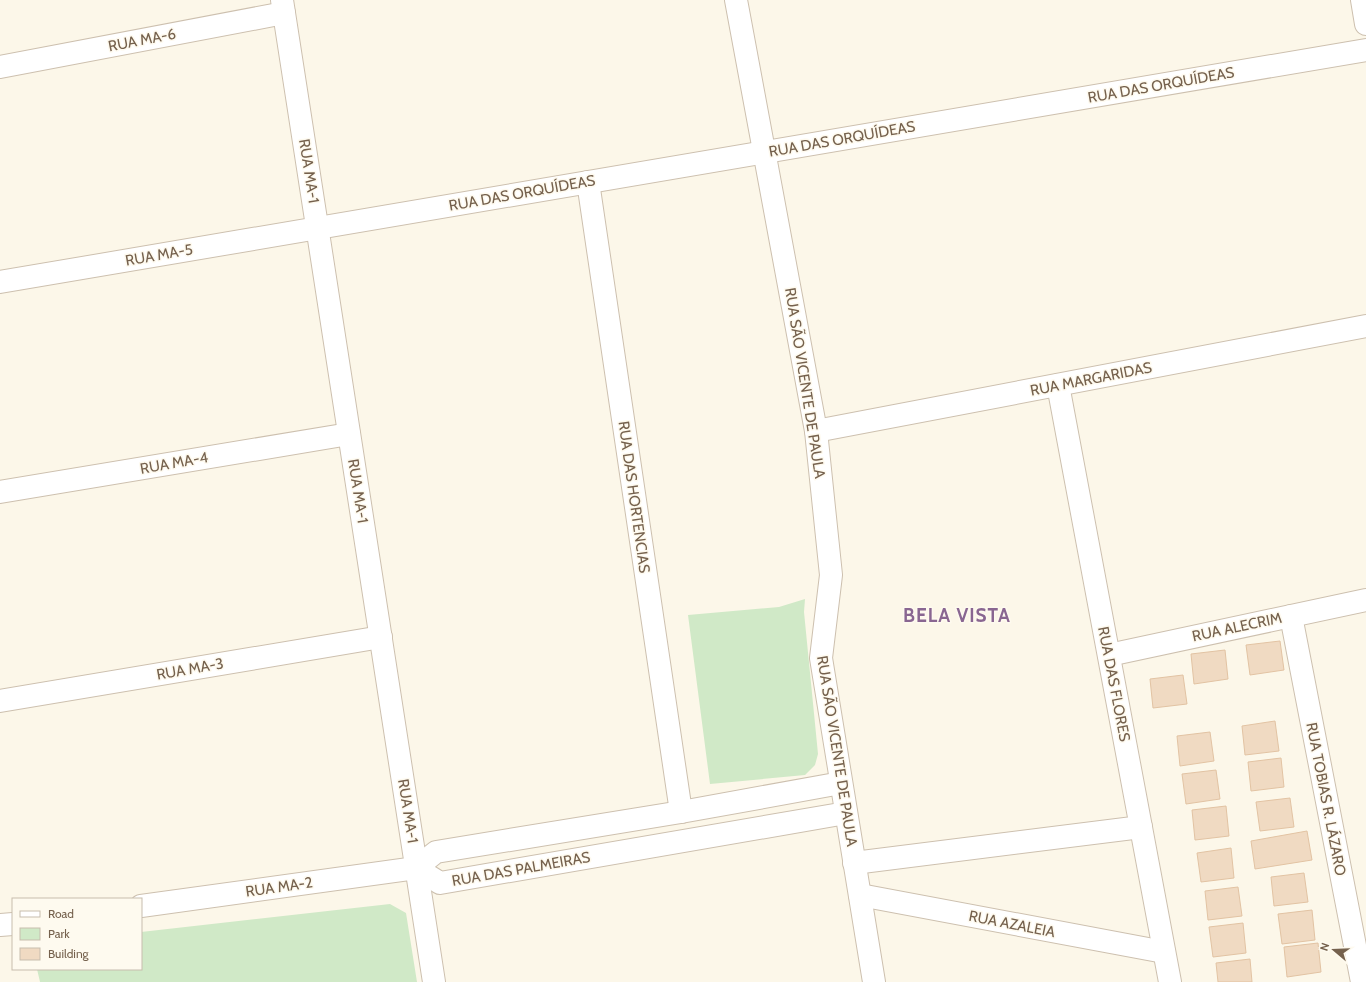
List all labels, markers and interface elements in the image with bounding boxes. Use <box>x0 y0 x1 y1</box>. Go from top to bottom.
street label: RUA MA-6 <box>107 25 177 55</box>
street label: RUA DAS ORQUÍDEAS <box>1086 62 1236 107</box>
street label: RUA DAS ORQUÍDEAS <box>767 116 917 161</box>
street label: RUA MA-1 <box>295 138 323 204</box>
street label: RUA DAS ORQUÍDEAS <box>447 170 597 215</box>
street label: RUA MA-5 <box>124 240 194 270</box>
street label: RUA SÃO VICENTE DE PAULA <box>781 286 829 480</box>
street label: RUA MARGARIDAS <box>1029 358 1154 400</box>
street label: RUA DAS HORTENCIAS <box>614 420 654 574</box>
street label: RUA MA-4 <box>139 448 210 478</box>
street label: RUA MA-1 <box>344 458 372 524</box>
district label: BELA VISTA <box>903 604 1011 627</box>
street label: RUA ALECRIM <box>1190 609 1284 645</box>
street label: RUA DAS FLORES <box>1094 625 1134 743</box>
street label: RUA MA-3 <box>155 654 225 684</box>
street label: RUA SÃO VICENTE DE PAULA <box>813 654 861 848</box>
street label: RUA TOBIAS R. LÁZARO <box>1302 721 1351 877</box>
street label: RUA MA-1 <box>394 778 422 844</box>
street label: RUA DAS PALMEIRAS <box>450 848 592 890</box>
street label: RUA MA-2 <box>244 873 314 901</box>
legend <box>12 898 142 970</box>
text: Road <box>48 906 74 921</box>
street label: RUA AZALEIA <box>967 907 1058 941</box>
text: Park <box>48 926 70 941</box>
north arrow <box>1314 930 1354 970</box>
text: N <box>1317 941 1332 953</box>
text: Building <box>48 946 90 961</box>

